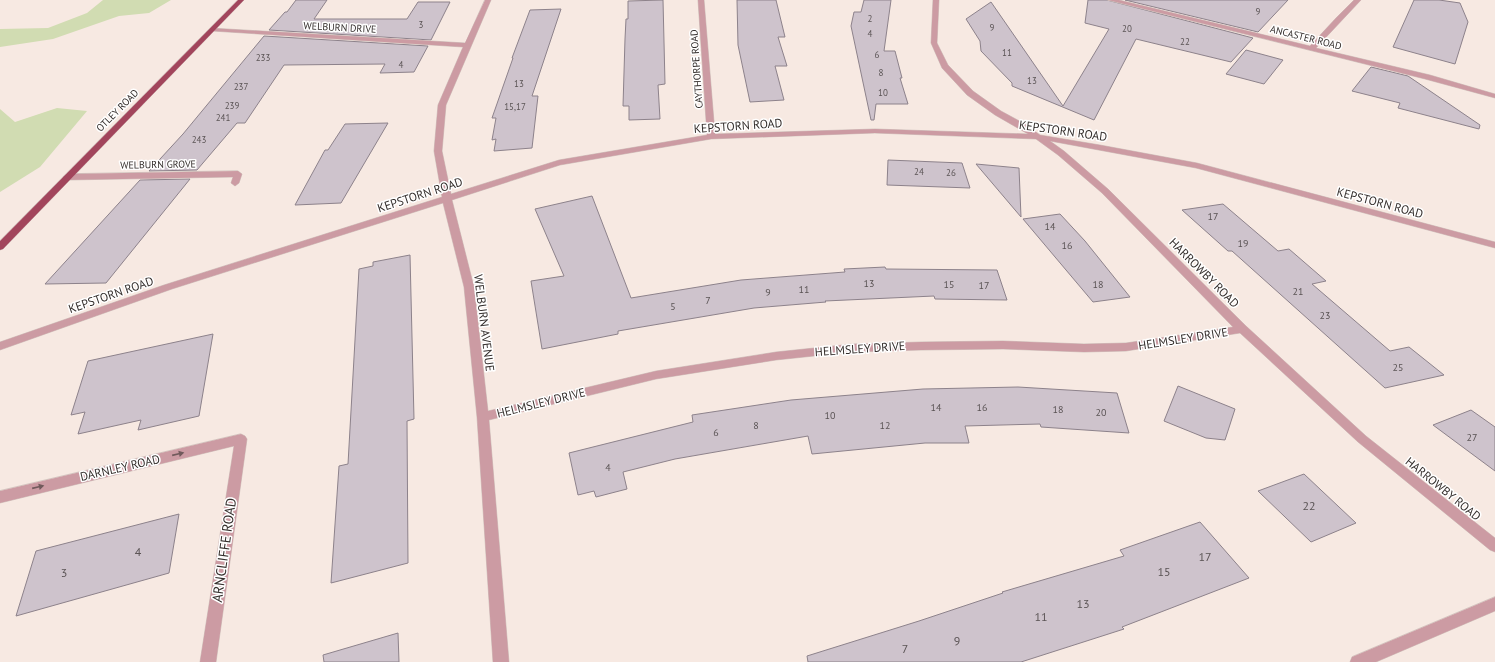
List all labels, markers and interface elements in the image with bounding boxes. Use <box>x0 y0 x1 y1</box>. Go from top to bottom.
house number: 9 <box>1256 6 1261 17</box>
house number: 2 <box>868 13 873 24</box>
street label: WELBURN DRIVE <box>303 19 377 36</box>
house number: 3 <box>419 19 424 30</box>
house number: 9 <box>990 22 995 33</box>
street label: ANCASTER ROAD <box>1269 22 1343 53</box>
house number: 20 <box>1122 23 1132 34</box>
house number: 4 <box>868 28 873 39</box>
street label: CAYTHORPE ROAD <box>687 29 706 109</box>
house number: 22 <box>1180 36 1190 47</box>
house number: 11 <box>1002 47 1012 58</box>
house number: 6 <box>875 49 880 60</box>
house number: 233 <box>256 52 270 63</box>
house number: 4 <box>399 59 404 70</box>
house number: 8 <box>879 67 884 78</box>
house number: 13 <box>1027 75 1037 86</box>
house number: 13 <box>514 78 524 89</box>
house number: 237 <box>234 81 248 92</box>
street label: OTLEY ROAD <box>93 86 141 134</box>
house number: 10 <box>878 87 888 98</box>
house number: 239 <box>225 100 239 111</box>
house number: 15,17 <box>504 101 526 112</box>
house number: 241 <box>216 112 230 123</box>
street label: KEPSTORN ROAD <box>693 115 783 136</box>
street label: KEPSTORN ROAD <box>1018 117 1108 144</box>
house number: 243 <box>192 134 206 145</box>
street label: WELBURN GROVE <box>120 157 196 172</box>
house number: 24 <box>914 166 924 177</box>
house number: 26 <box>946 167 956 178</box>
street label: KEPSTORN ROAD <box>375 174 465 215</box>
street label: KEPSTORN ROAD <box>1335 184 1425 221</box>
house number: 17 <box>1208 210 1218 223</box>
house number: 14 <box>1045 220 1056 233</box>
street label: HARROWBY ROAD <box>1166 235 1243 311</box>
house number: 19 <box>1238 237 1248 250</box>
house number: 16 <box>1062 239 1072 252</box>
street label: KEPSTORN ROAD <box>66 273 155 316</box>
street label: WELBURN AVENUE <box>471 274 498 372</box>
house number: 13 <box>864 277 874 290</box>
house number: 15 <box>944 278 954 291</box>
house number: 18 <box>1093 278 1103 291</box>
house number: 17 <box>979 279 989 292</box>
house number: 11 <box>799 283 809 296</box>
house number: 21 <box>1293 285 1303 298</box>
house number: 9 <box>765 286 771 299</box>
house number: 7 <box>705 294 711 307</box>
house number: 5 <box>670 300 676 313</box>
house number: 23 <box>1320 309 1330 322</box>
street label: HELMSLEY DRIVE <box>1137 324 1229 353</box>
street label: HELMSLEY DRIVE <box>814 338 906 359</box>
house number: 25 <box>1393 361 1403 374</box>
street label: HELMSLEY DRIVE <box>495 384 587 421</box>
house number: 14 <box>931 401 942 414</box>
house number: 16 <box>977 401 987 414</box>
house number: 18 <box>1053 403 1063 416</box>
house number: 20 <box>1096 406 1107 419</box>
house number: 10 <box>825 409 836 422</box>
house number: 8 <box>753 419 759 432</box>
house number: 12 <box>880 419 890 432</box>
house number: 6 <box>713 426 719 439</box>
house number: 27 <box>1467 431 1477 444</box>
street label: DARNLEY ROAD <box>79 451 161 484</box>
one-way arrow <box>172 451 184 457</box>
street label: HARROWBY ROAD <box>1403 454 1484 524</box>
house number: 4 <box>605 461 611 474</box>
one-way arrow <box>32 484 44 490</box>
street label: ARNCLIFFE ROAD <box>208 497 240 603</box>
house number: 22 <box>1302 498 1316 513</box>
house number: 4 <box>135 544 142 559</box>
house number: 17 <box>1198 549 1212 564</box>
house number: 15 <box>1157 564 1171 579</box>
house number: 3 <box>61 565 67 580</box>
house number: 13 <box>1076 596 1090 611</box>
house number: 11 <box>1034 609 1048 624</box>
house number: 9 <box>954 633 960 648</box>
house number: 7 <box>902 641 908 656</box>

